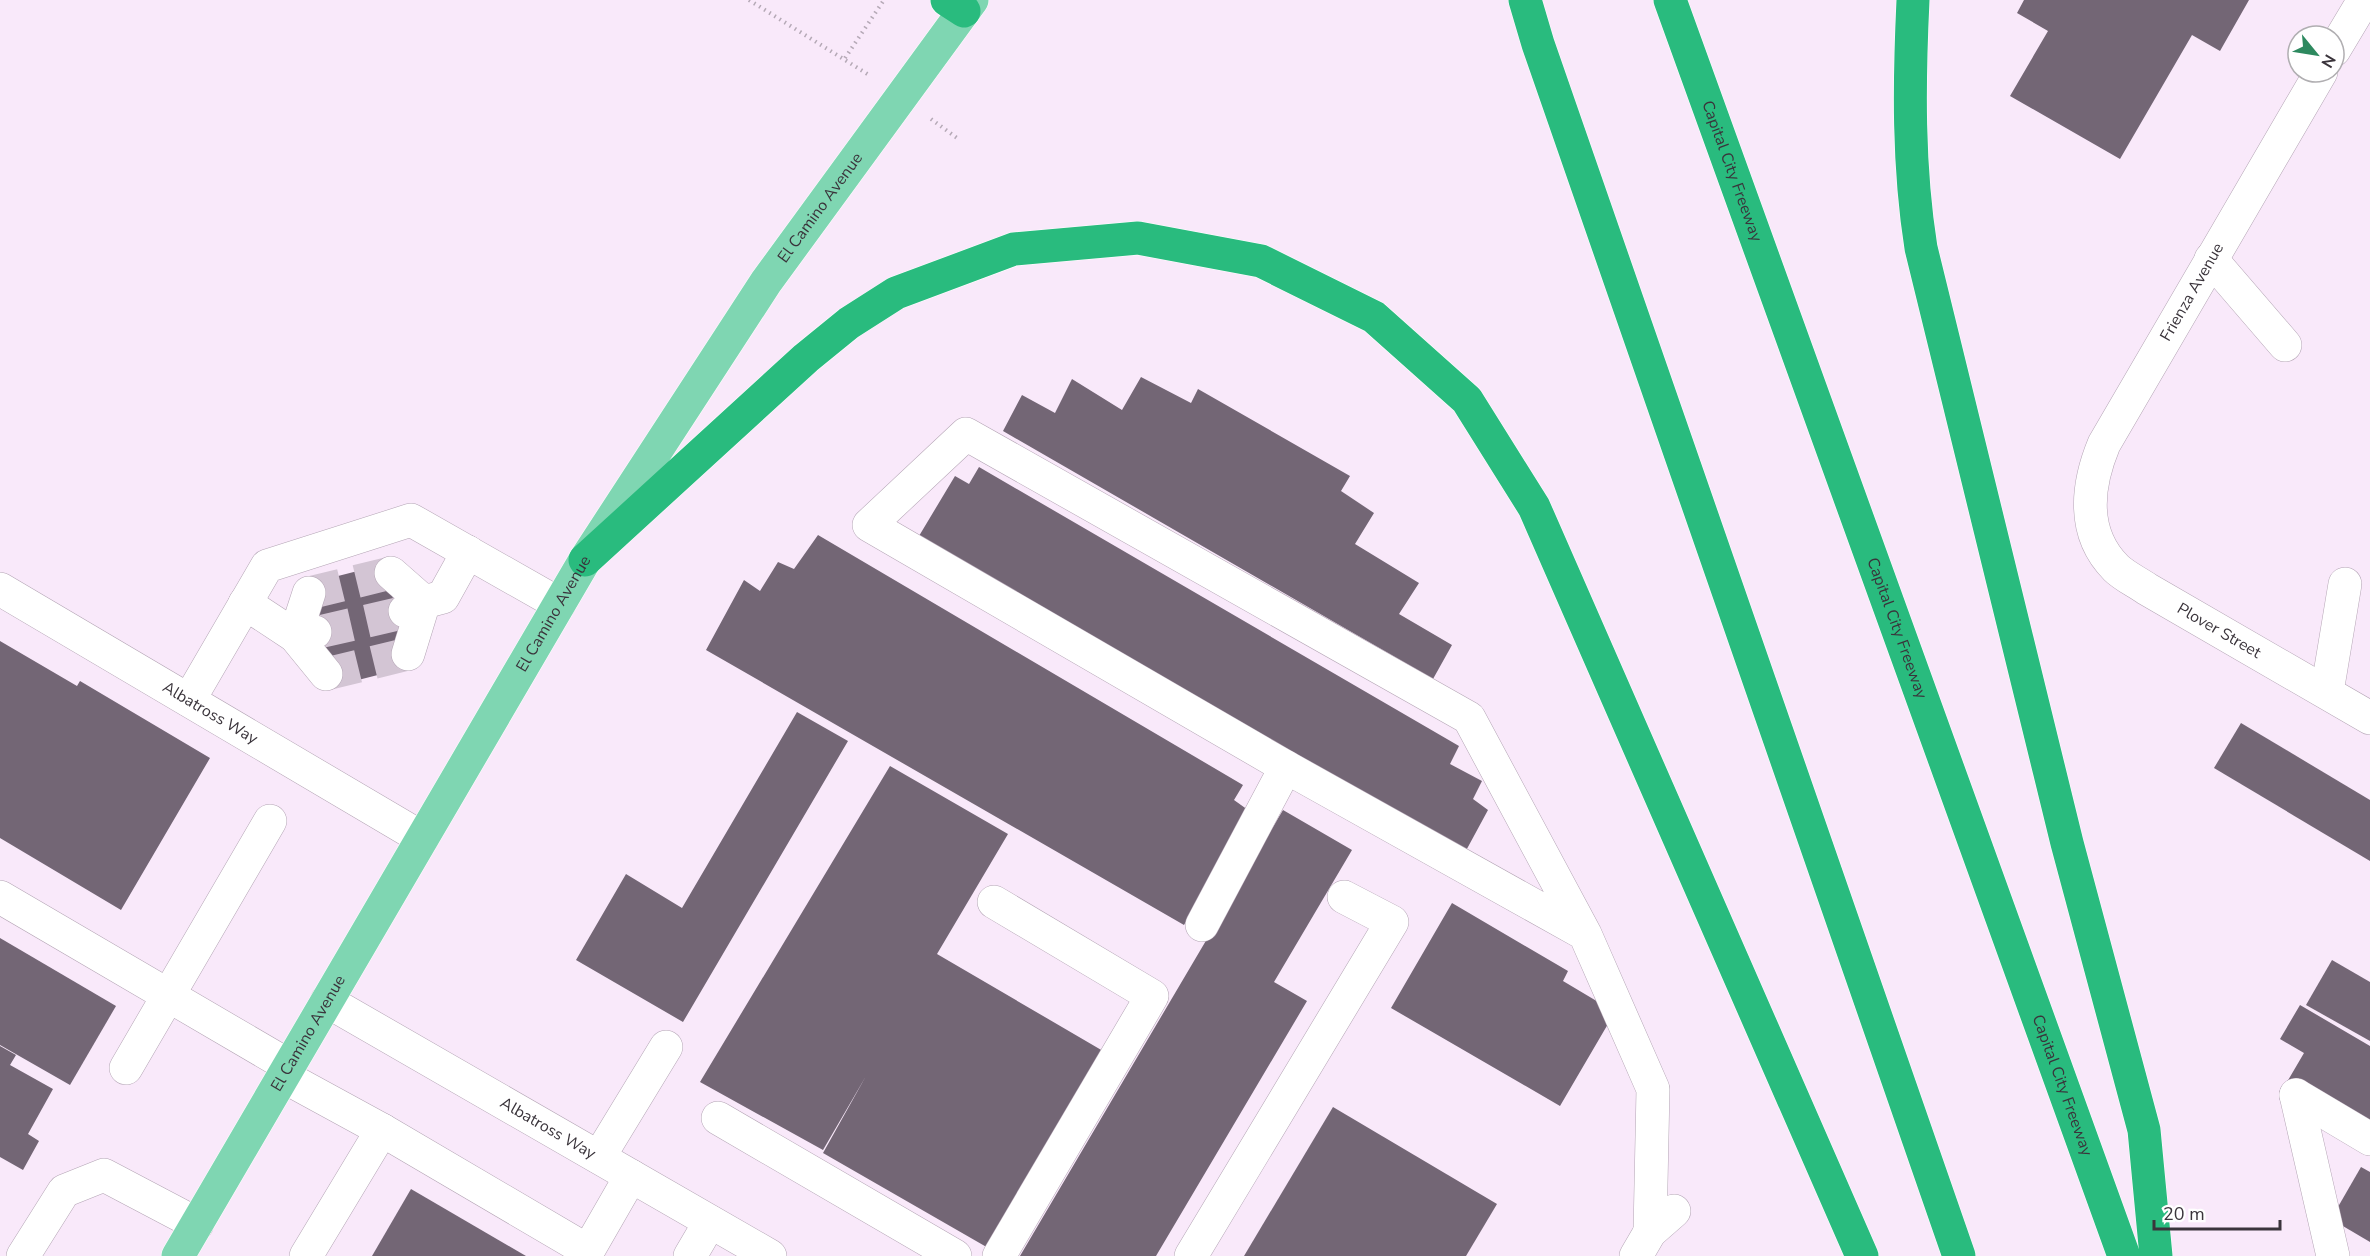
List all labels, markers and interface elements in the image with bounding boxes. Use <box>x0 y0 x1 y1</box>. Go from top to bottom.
north arrow <box>2286 24 2346 84</box>
text: N <box>2316 50 2341 72</box>
street label: Capital City Freeway <box>1696 97 1768 246</box>
street label: El Camino Avenue <box>773 148 868 267</box>
street label: Frienza Avenue <box>2155 239 2229 345</box>
street label: El Camino Avenue <box>511 552 596 676</box>
street label: Capital City Freeway <box>1861 555 1933 703</box>
street label: Plover Street <box>2173 598 2265 664</box>
street label: Albatross Way <box>158 676 263 750</box>
street label: El Camino Avenue <box>266 971 351 1095</box>
street label: Capital City Freeway <box>2027 1012 2098 1160</box>
street label: Albatross Way <box>496 1092 601 1165</box>
scale bar <box>2154 1193 2280 1231</box>
text: 20 m <box>2163 1202 2205 1226</box>

